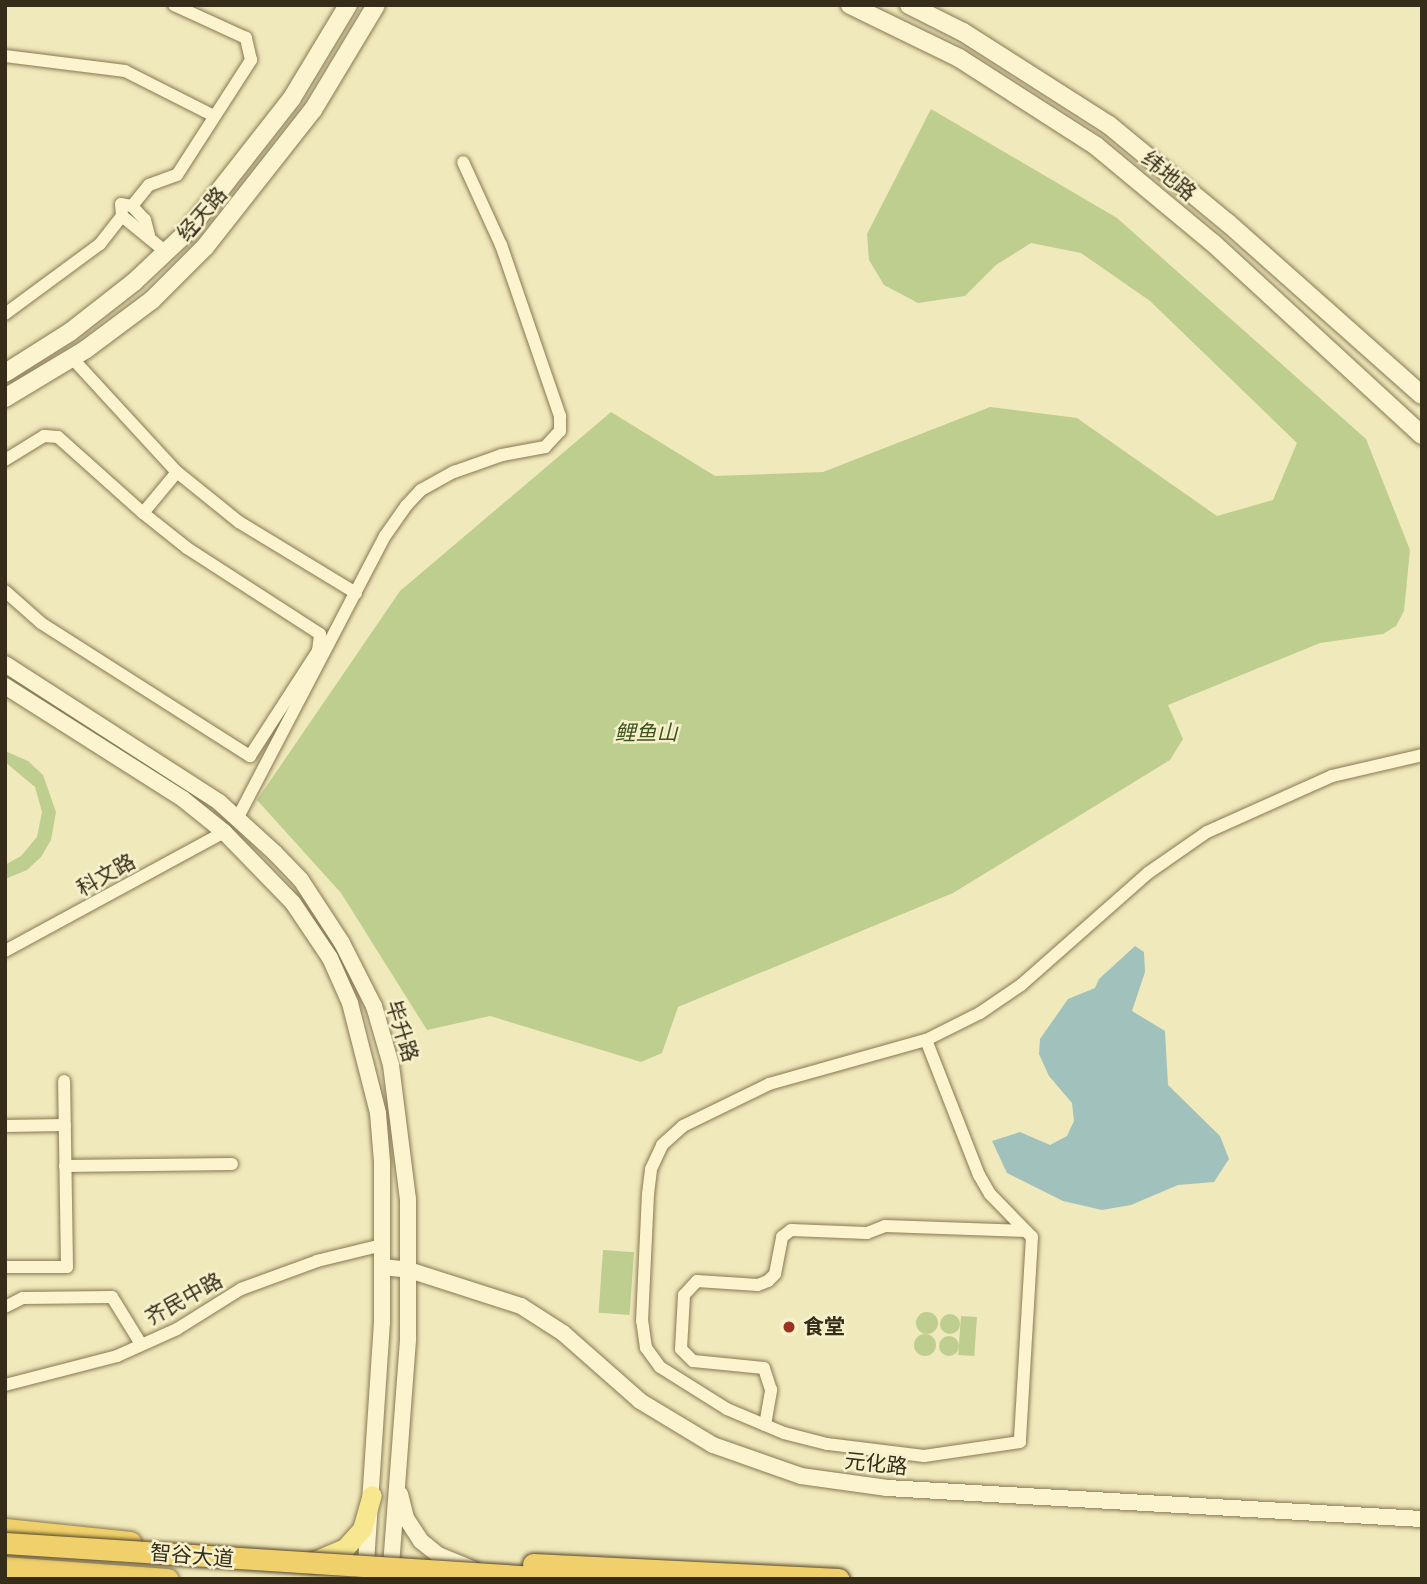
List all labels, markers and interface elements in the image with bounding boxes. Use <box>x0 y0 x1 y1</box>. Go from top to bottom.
street label: 纬地路 <box>1137 146 1201 206</box>
street label: 经天路 <box>172 182 232 246</box>
park label: 鲤鱼山 <box>615 720 677 746</box>
street label: 科文路 <box>72 849 140 901</box>
street label: 毕升路 <box>381 997 423 1065</box>
street label: 齐民中路 <box>141 1268 227 1330</box>
place label: 食堂 <box>803 1314 845 1340</box>
marker: 食堂 <box>781 1319 797 1335</box>
street label: 元化路 <box>843 1448 909 1480</box>
street label: 智谷大道 <box>149 1540 235 1572</box>

